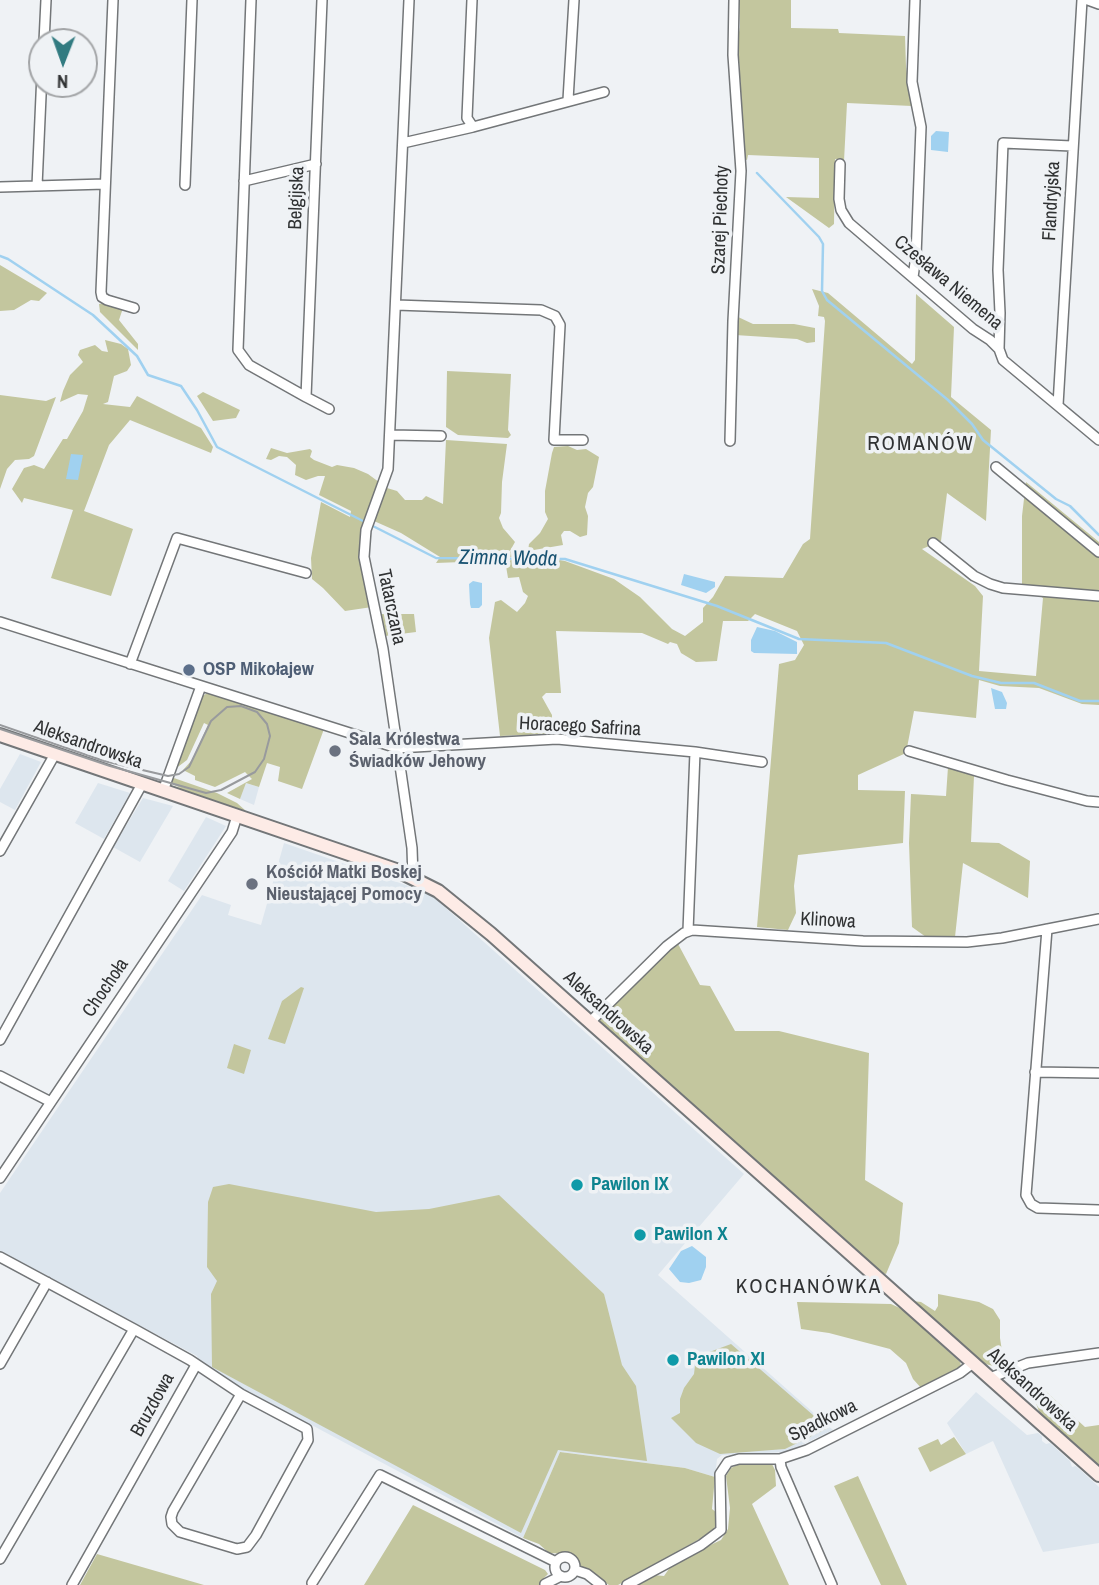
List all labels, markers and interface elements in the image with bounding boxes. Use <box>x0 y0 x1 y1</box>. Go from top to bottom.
north arrow <box>28 28 98 98</box>
text: N <box>57 69 69 95</box>
street label: Flandryjska <box>1039 161 1065 241</box>
street label: Szarej Piechoty <box>708 165 734 275</box>
street label: Belgijska <box>285 166 309 230</box>
street label: Czesława Niemena <box>889 231 1007 335</box>
district label: ROMANÓW <box>868 431 974 457</box>
water label: Zimna Woda <box>459 546 557 572</box>
street label: Tatarczana <box>372 567 410 647</box>
place label: OSP Mikołajew <box>203 659 314 681</box>
marker: OSP Mikołajew <box>181 662 197 678</box>
street label: Horacego Safrina <box>518 712 642 742</box>
street label: Aleksandrowska <box>31 716 145 774</box>
place label: Sala Królestwa Świadków Jehowy <box>349 729 486 773</box>
marker: Sala Królestwa Świadków Jehowy <box>327 743 343 759</box>
place label: Kościół Matki Boskej Nieustającej Pomocy <box>266 862 422 906</box>
marker: Kościół Matki Boskej Nieustającej Pomocy <box>244 876 260 892</box>
street label: Klinowa <box>800 908 856 934</box>
street label: Chochoła <box>78 954 134 1022</box>
street label: Aleksandrowska <box>558 967 658 1059</box>
place label: Pawilon IX <box>591 1174 669 1196</box>
marker: Pawilon IX <box>569 1177 585 1193</box>
place label: Pawilon X <box>654 1224 728 1246</box>
marker: Pawilon X <box>632 1227 648 1243</box>
district label: KOCHANÓWKA <box>737 1274 881 1300</box>
street label: Aleksandrowska <box>982 1344 1082 1436</box>
place label: Pawilon XI <box>687 1349 765 1371</box>
marker: Pawilon XI <box>665 1352 681 1368</box>
street label: Bruzdowa <box>126 1369 180 1441</box>
street label: Spadkowa <box>785 1395 861 1447</box>

